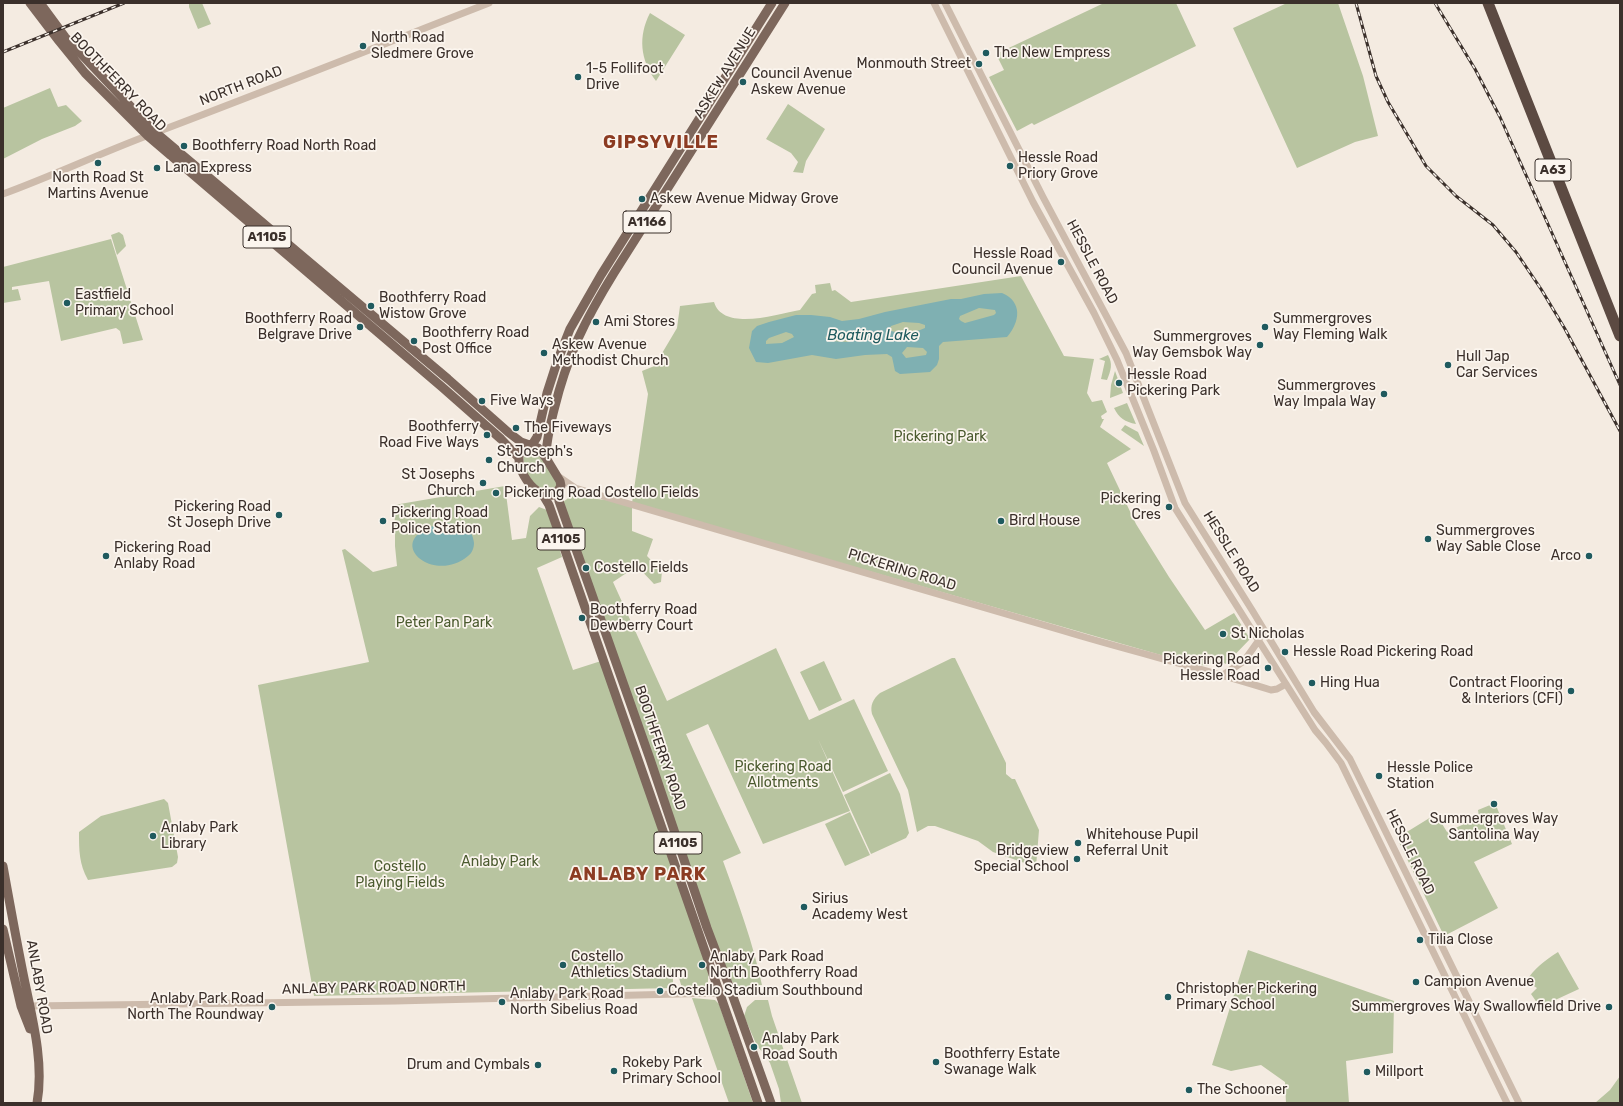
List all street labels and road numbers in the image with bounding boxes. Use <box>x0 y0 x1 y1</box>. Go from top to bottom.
street label: ASKEW AVENUE <box>690 25 760 121</box>
street label: BOOTHFERRY ROAD <box>67 29 169 135</box>
street label: NORTH ROAD <box>197 63 285 109</box>
road number: A63 <box>1535 159 1571 181</box>
road number: A1166 <box>623 211 671 233</box>
street label: HESSLE ROAD <box>1063 217 1121 307</box>
road number: A1105 <box>243 226 291 248</box>
street label: HESSLE ROAD <box>1199 508 1263 596</box>
road number: A1105 <box>537 528 585 550</box>
street label: PICKERING ROAD <box>846 546 958 594</box>
street label: BOOTHFERRY ROAD <box>631 683 689 813</box>
street label: HESSLE ROAD <box>1382 806 1438 898</box>
road number: A1105 <box>654 832 702 854</box>
street label: ANLABY ROAD <box>22 939 56 1035</box>
street label: ANLABY PARK ROAD NORTH <box>282 978 466 998</box>

